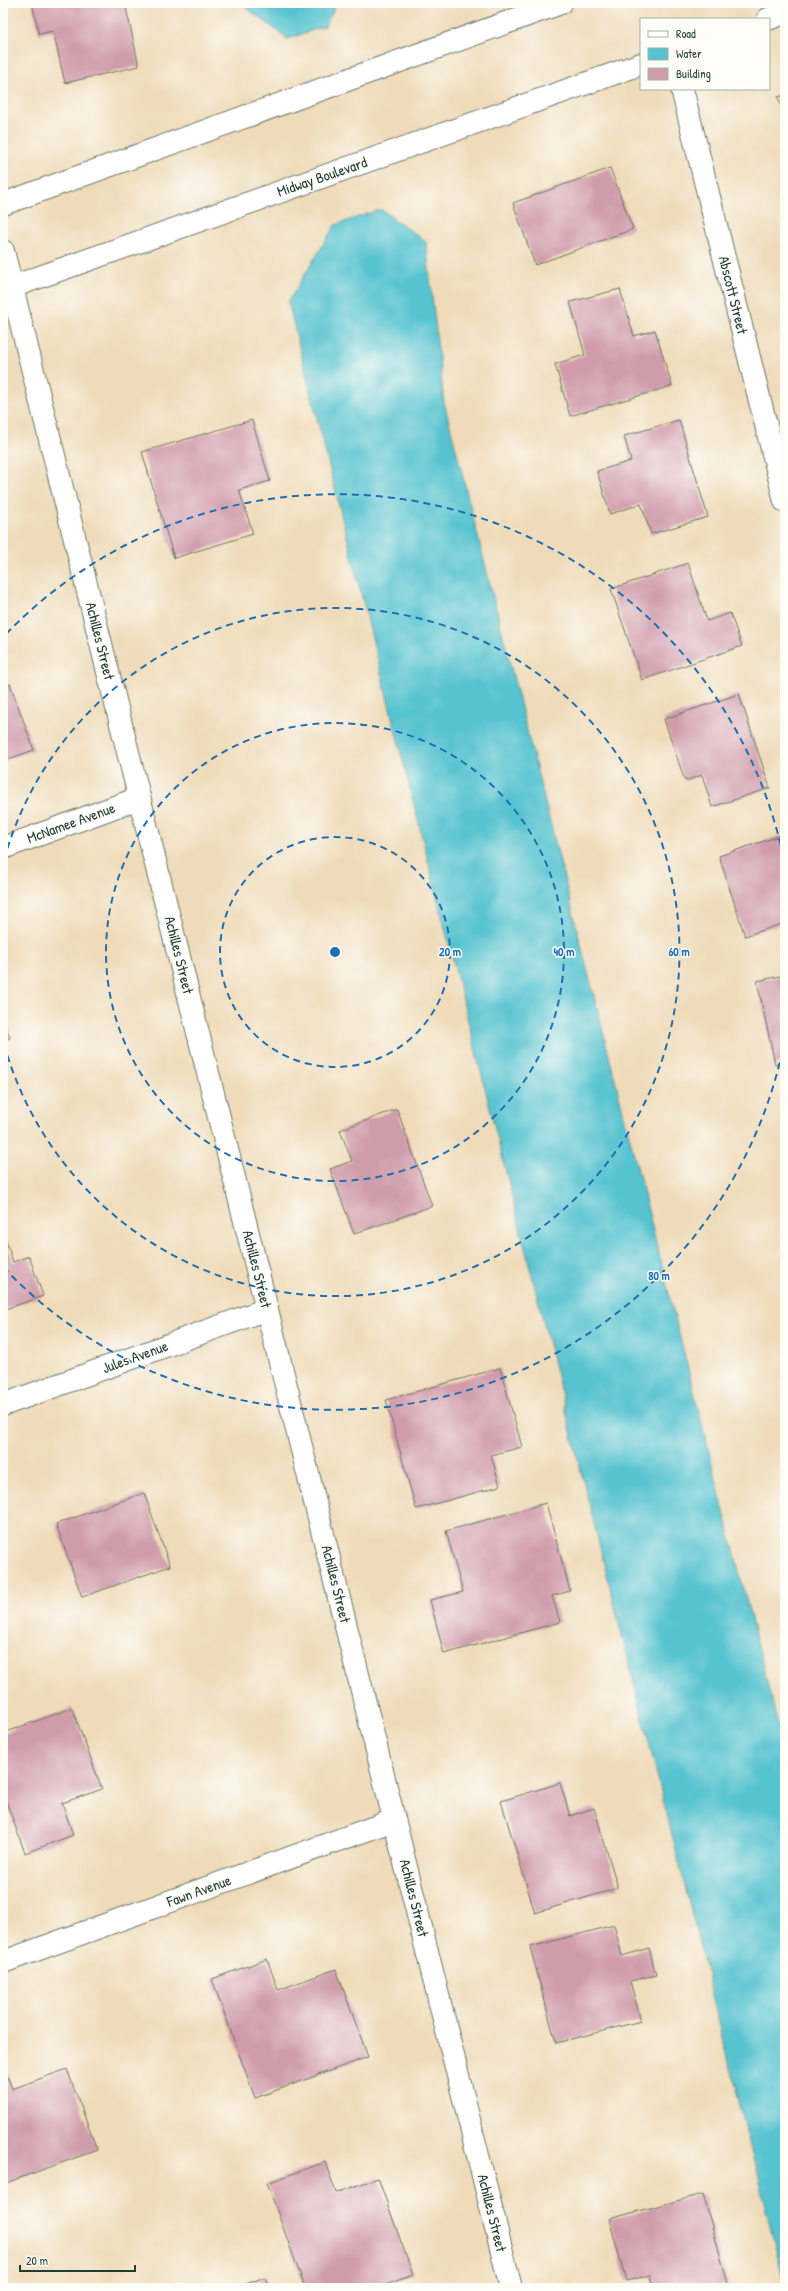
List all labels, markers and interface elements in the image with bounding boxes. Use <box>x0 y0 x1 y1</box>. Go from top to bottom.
legend <box>640 18 770 90</box>
text: Road <box>676 25 696 42</box>
text: Water <box>676 45 702 62</box>
text: Building <box>676 65 711 82</box>
street label: Midway Boulevard <box>274 151 370 202</box>
street label: Abscott Street <box>714 254 754 337</box>
street label: Achilles Street <box>81 600 120 683</box>
street label: McNamee Avenue <box>24 797 118 848</box>
street label: Achilles Street <box>160 914 199 997</box>
text: 20 m <box>439 943 461 960</box>
text: 40 m <box>554 943 574 960</box>
text: 60 m <box>668 943 690 960</box>
centre of rings <box>328 945 342 959</box>
street label: Achilles Street <box>238 1228 277 1311</box>
text: 80 m <box>648 1267 670 1284</box>
street label: Jules Avenue <box>99 1335 171 1378</box>
street label: Achilles Street <box>317 1543 356 1626</box>
street label: Achilles Street <box>395 1857 434 1940</box>
street label: Fawn Avenue <box>163 1869 234 1912</box>
street label: Achilles Street <box>473 2172 512 2255</box>
scale bar <box>20 2247 135 2273</box>
text: 20 m <box>26 2252 48 2269</box>

